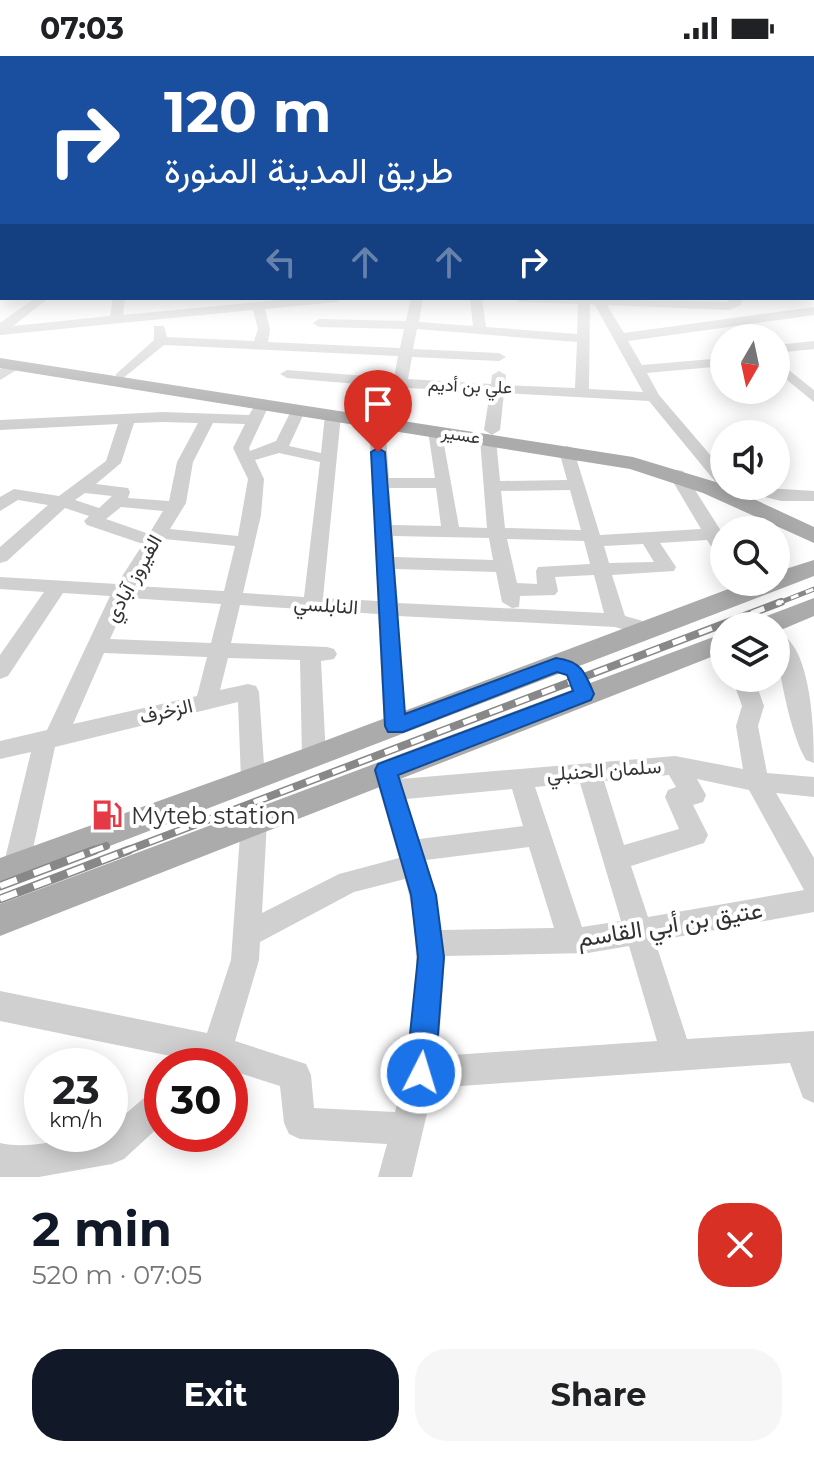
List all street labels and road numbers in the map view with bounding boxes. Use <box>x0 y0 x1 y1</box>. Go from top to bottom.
street label: علي بن أديم <box>427 374 513 402</box>
street label: عسير <box>439 421 482 449</box>
street label: الفيروز آبادي <box>99 530 171 628</box>
street label: النابلسي <box>293 591 359 624</box>
street label: الزخرف <box>137 693 195 730</box>
street label: سلمان الحنبلي <box>546 754 662 791</box>
street label: عتيق بن أبي القاسم <box>575 895 765 958</box>

